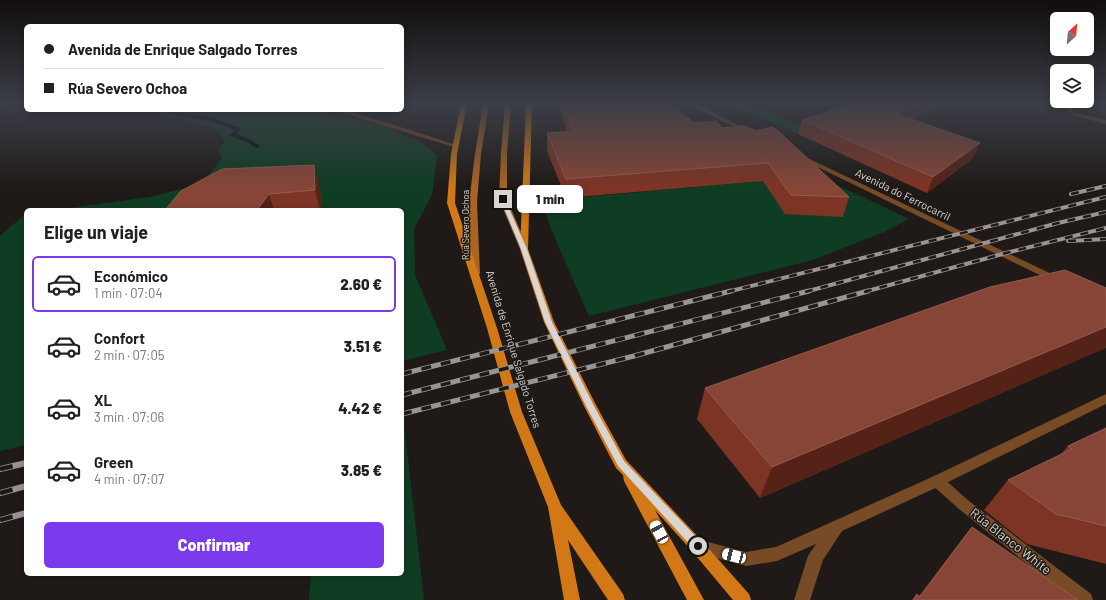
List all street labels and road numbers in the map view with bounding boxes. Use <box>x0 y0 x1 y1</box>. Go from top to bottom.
street label: Avenida do Ferrocarril <box>853 165 953 223</box>
street label: Rúa Severo Ochoa <box>460 190 471 260</box>
street label: Avenida de Enrique Salgado Torres <box>484 269 544 429</box>
street label: Rúa Blanco White <box>967 504 1055 578</box>

